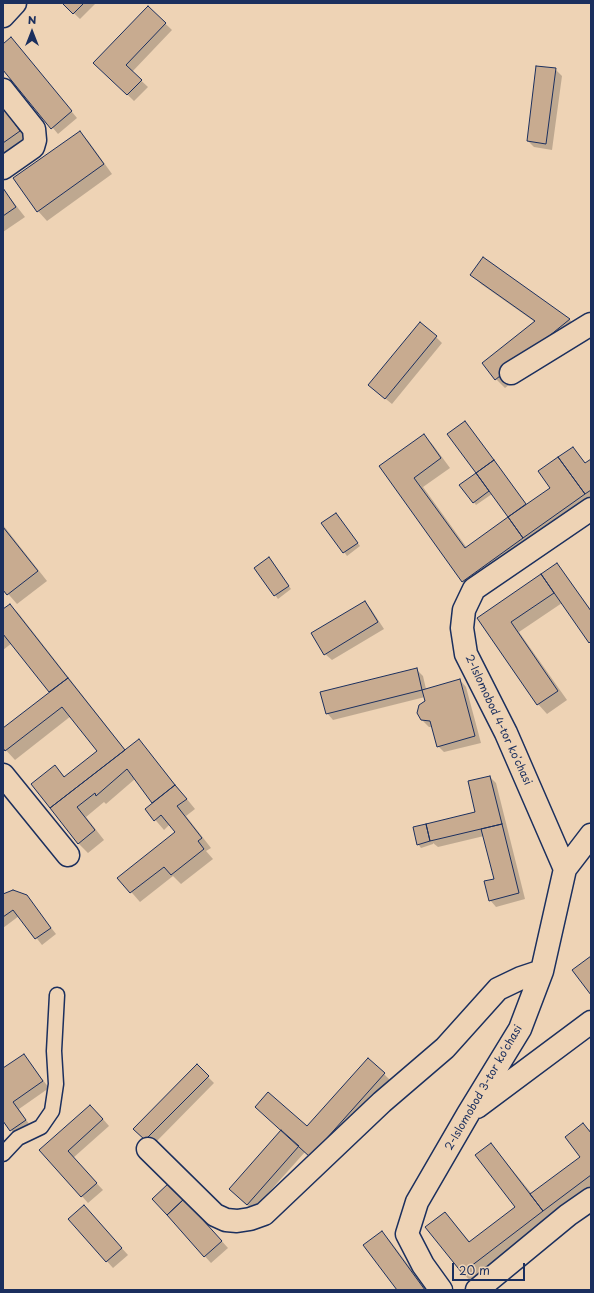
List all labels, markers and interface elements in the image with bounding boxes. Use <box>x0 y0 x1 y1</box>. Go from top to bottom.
text: N <box>28 11 36 28</box>
north arrow <box>12 12 52 52</box>
street label: 2-Islomobod 4-tor koʻchasi <box>462 653 534 787</box>
street label: 2-Islomobod 3-tor koʻchasi <box>443 1023 525 1153</box>
scale bar <box>454 1255 527 1281</box>
text: 20 m <box>459 1261 490 1279</box>

